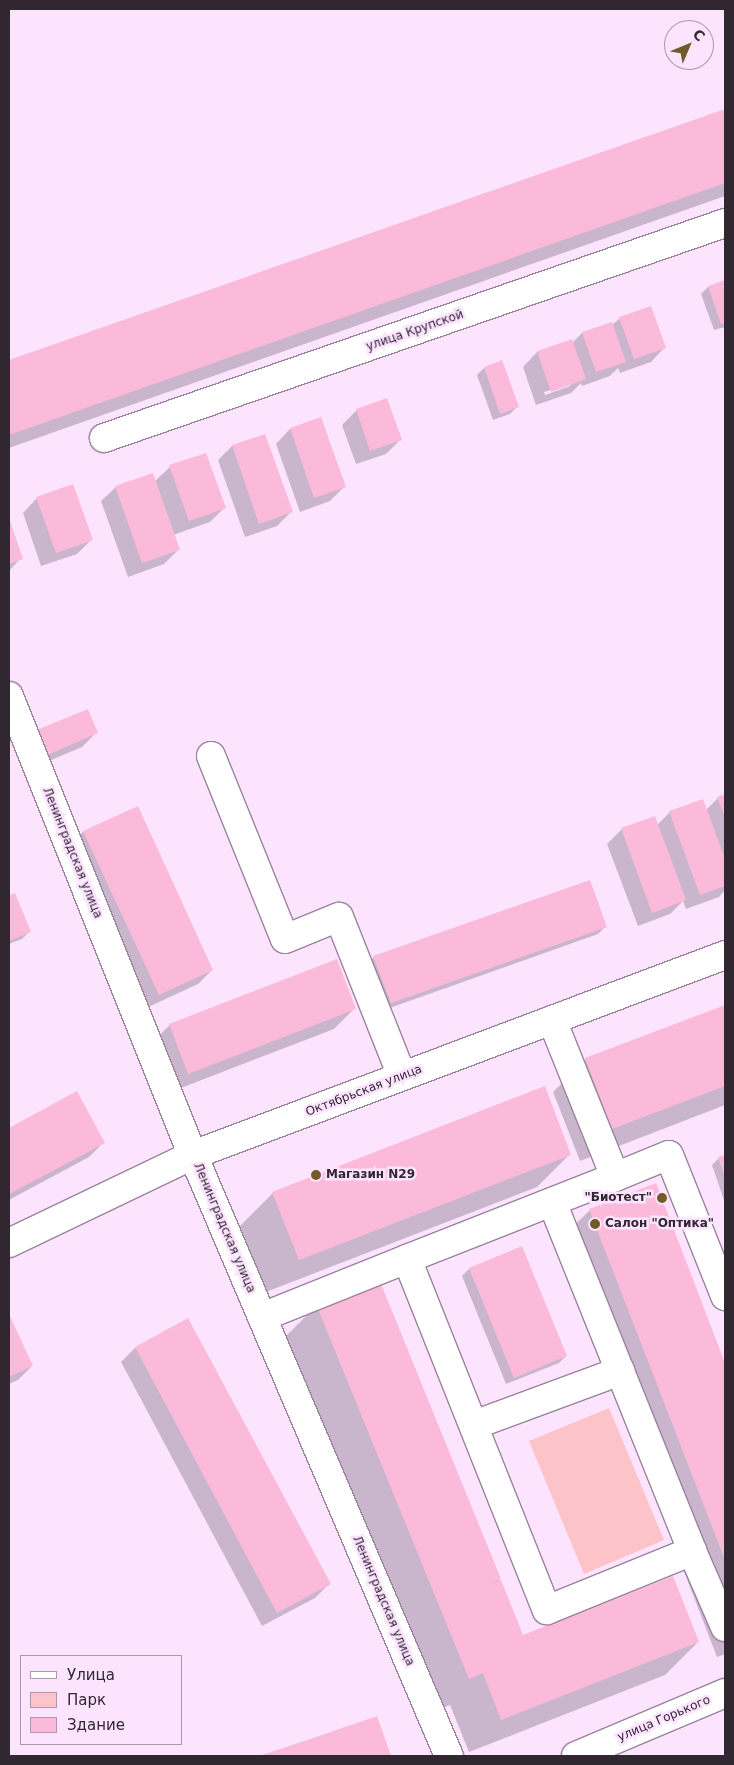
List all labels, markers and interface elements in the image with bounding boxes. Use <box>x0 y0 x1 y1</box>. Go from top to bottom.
north arrow <box>664 20 714 70</box>
text: С <box>690 26 708 44</box>
street label: улица Крупской <box>364 308 466 354</box>
street label: Ленинградская улица <box>39 785 105 921</box>
street label: Октябрьская улица <box>304 1062 424 1120</box>
street label: Ленинградская улица <box>190 1161 258 1295</box>
place label: Магазин N29 <box>326 1168 415 1182</box>
marker: Магазин N29 <box>310 1169 322 1181</box>
place label: "Биотест" <box>585 1191 652 1205</box>
marker: "Биотест" <box>656 1192 668 1204</box>
place label: Салон "Оптика" <box>605 1217 714 1231</box>
marker: Салон "Оптика" <box>589 1218 601 1230</box>
street label: Ленинградская улица <box>349 1534 417 1668</box>
legend <box>20 1655 182 1745</box>
text: Улица <box>67 1666 115 1684</box>
text: Парк <box>67 1691 106 1709</box>
street label: улица Горького <box>615 1693 713 1745</box>
text: Здание <box>67 1716 125 1734</box>

